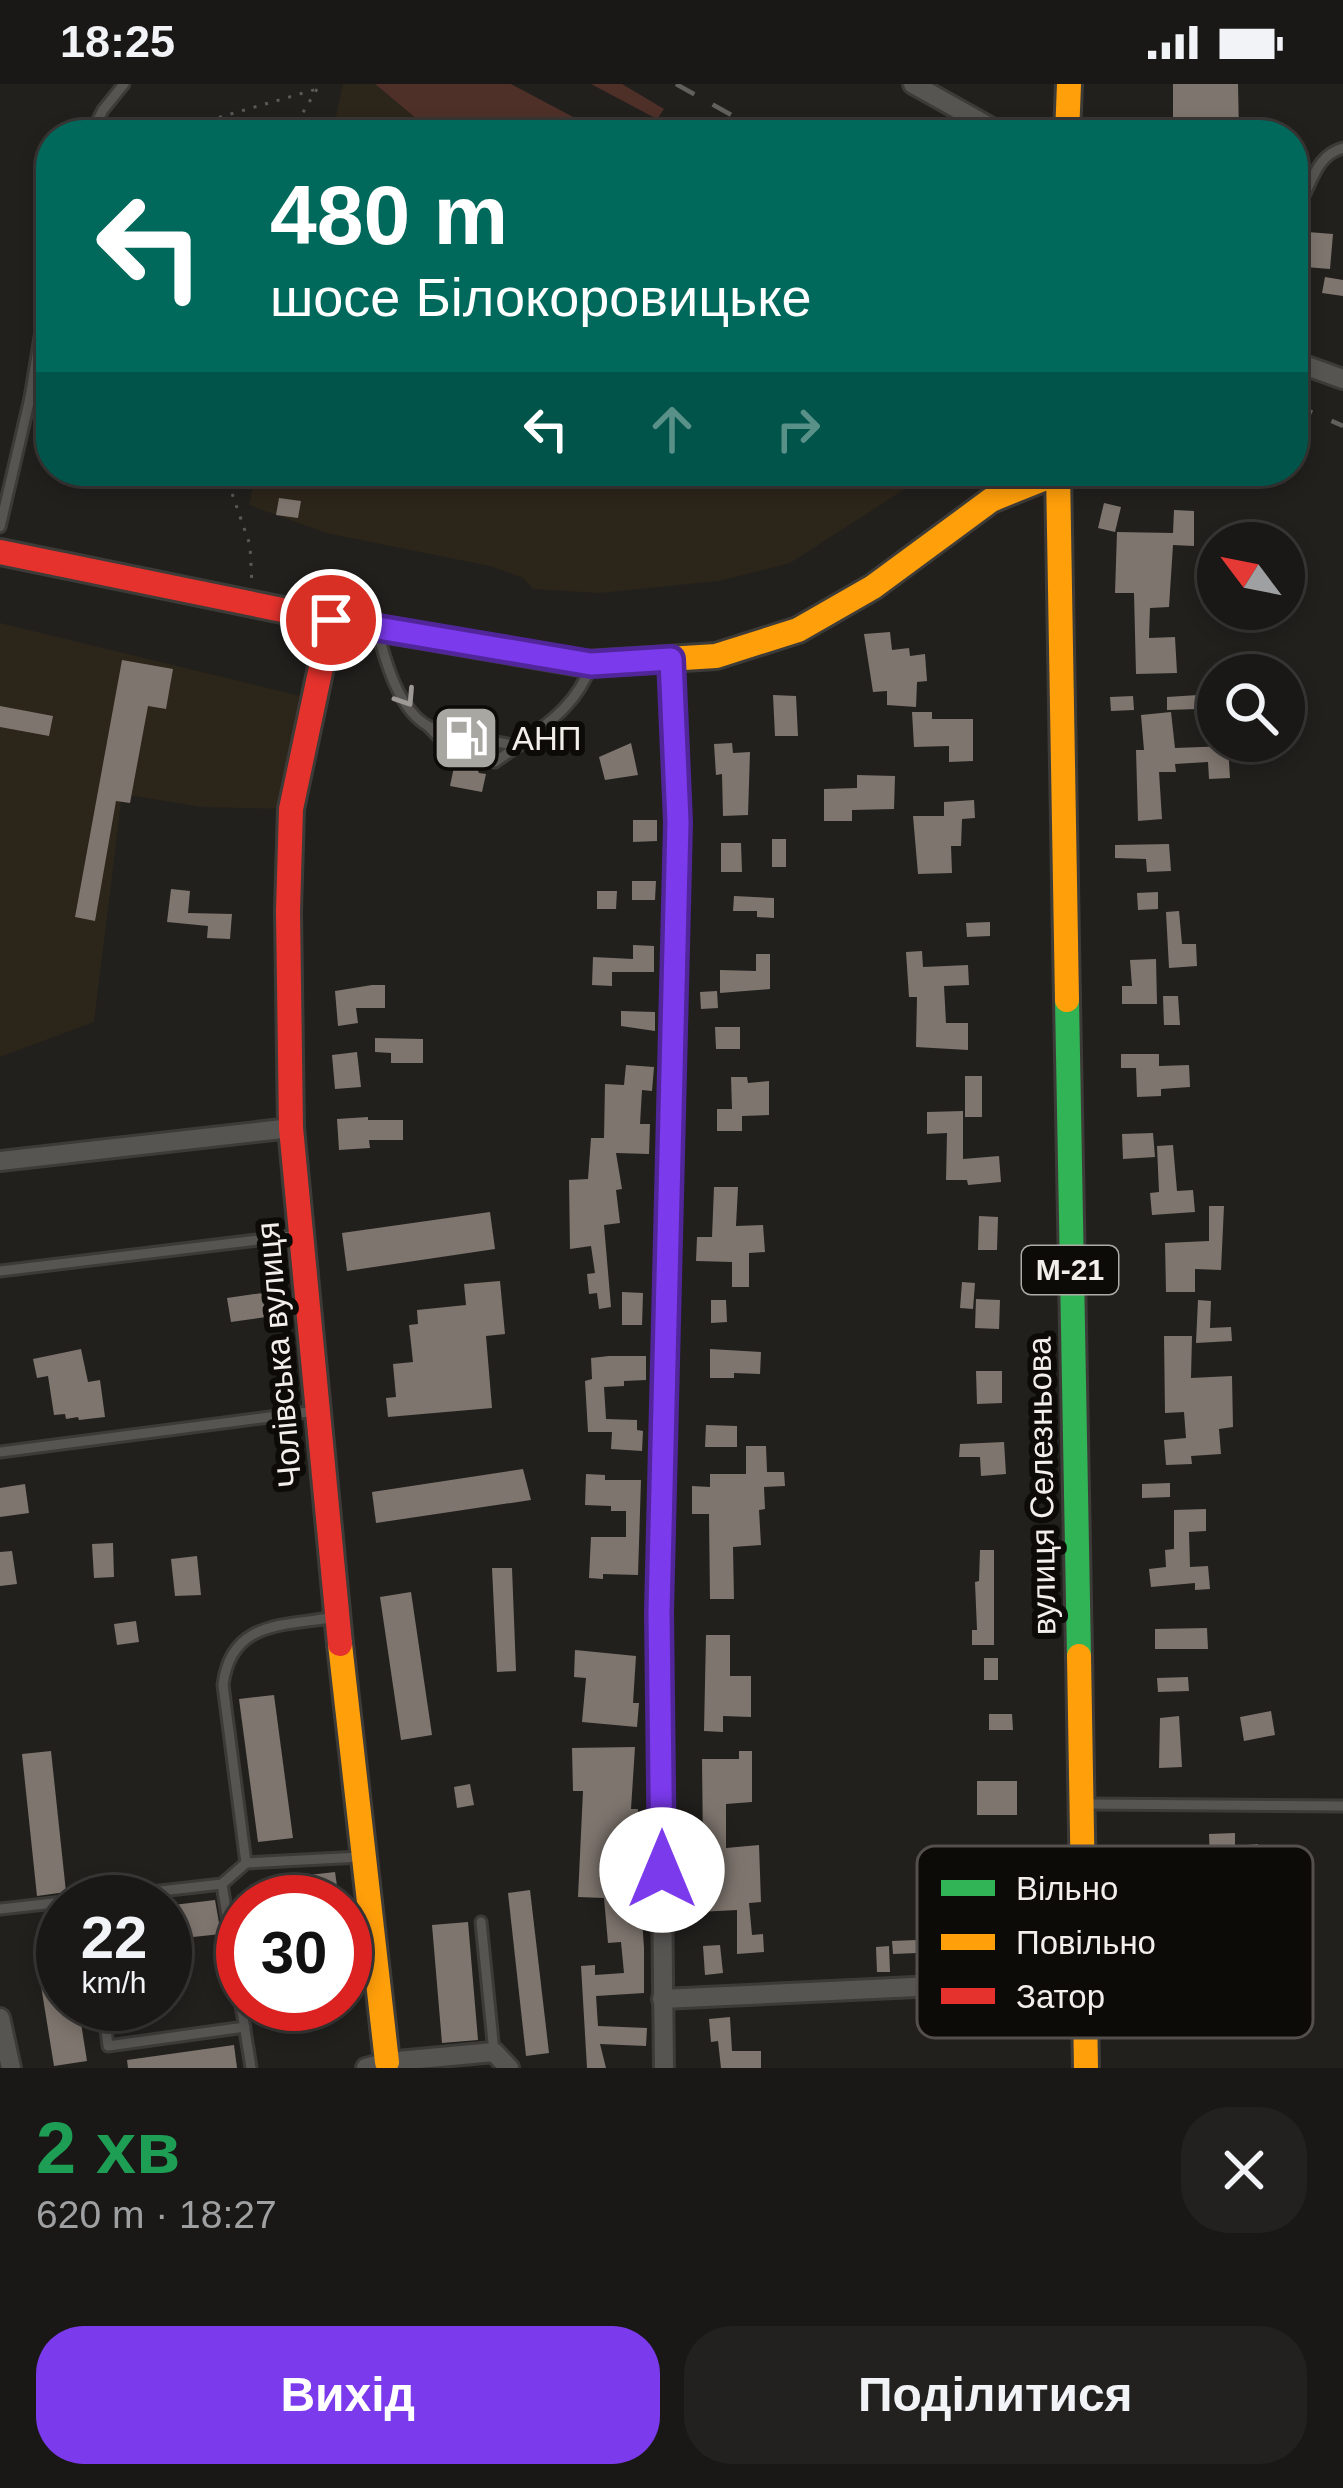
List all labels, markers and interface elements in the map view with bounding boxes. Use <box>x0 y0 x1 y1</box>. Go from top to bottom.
text: 18:25 <box>60 16 175 67</box>
icon: left <box>72 168 228 324</box>
text: 480 m <box>270 168 508 262</box>
text: шосе Білокоровицьке <box>270 267 811 327</box>
icon: left <box>513 396 579 462</box>
icon: ahead <box>639 396 705 462</box>
icon: right <box>765 396 831 462</box>
north arrow <box>1197 522 1305 630</box>
map controls <box>1197 522 1305 762</box>
pin <box>280 569 382 671</box>
icon: arrive <box>298 587 364 653</box>
button: search <box>1197 654 1305 762</box>
one-way arrow <box>391 684 413 706</box>
fuel station icon: АНП <box>431 703 501 773</box>
place label: АНП <box>512 720 582 757</box>
street label: Чолівська вулиця <box>248 1220 309 1489</box>
road number: М-21 <box>1022 1246 1118 1294</box>
street label: вулиця Селезньова <box>1020 1336 1063 1636</box>
position arrow <box>599 1807 725 1933</box>
legend <box>917 1846 1313 2038</box>
text: Вільно <box>1016 1870 1118 1907</box>
speed limit sign: 30 <box>216 1875 372 2031</box>
text: 22 <box>81 1904 147 1971</box>
text: Повільно <box>1016 1924 1156 1961</box>
text: km/h <box>81 1966 147 1999</box>
text: Затор <box>1016 1978 1105 2015</box>
button: close <box>1181 2107 1307 2233</box>
text: 2 хв <box>36 2108 180 2188</box>
text: 620 m · 18:27 <box>36 2193 277 2236</box>
button: Вихід <box>36 2326 660 2464</box>
button: Поділитися <box>684 2326 1307 2464</box>

